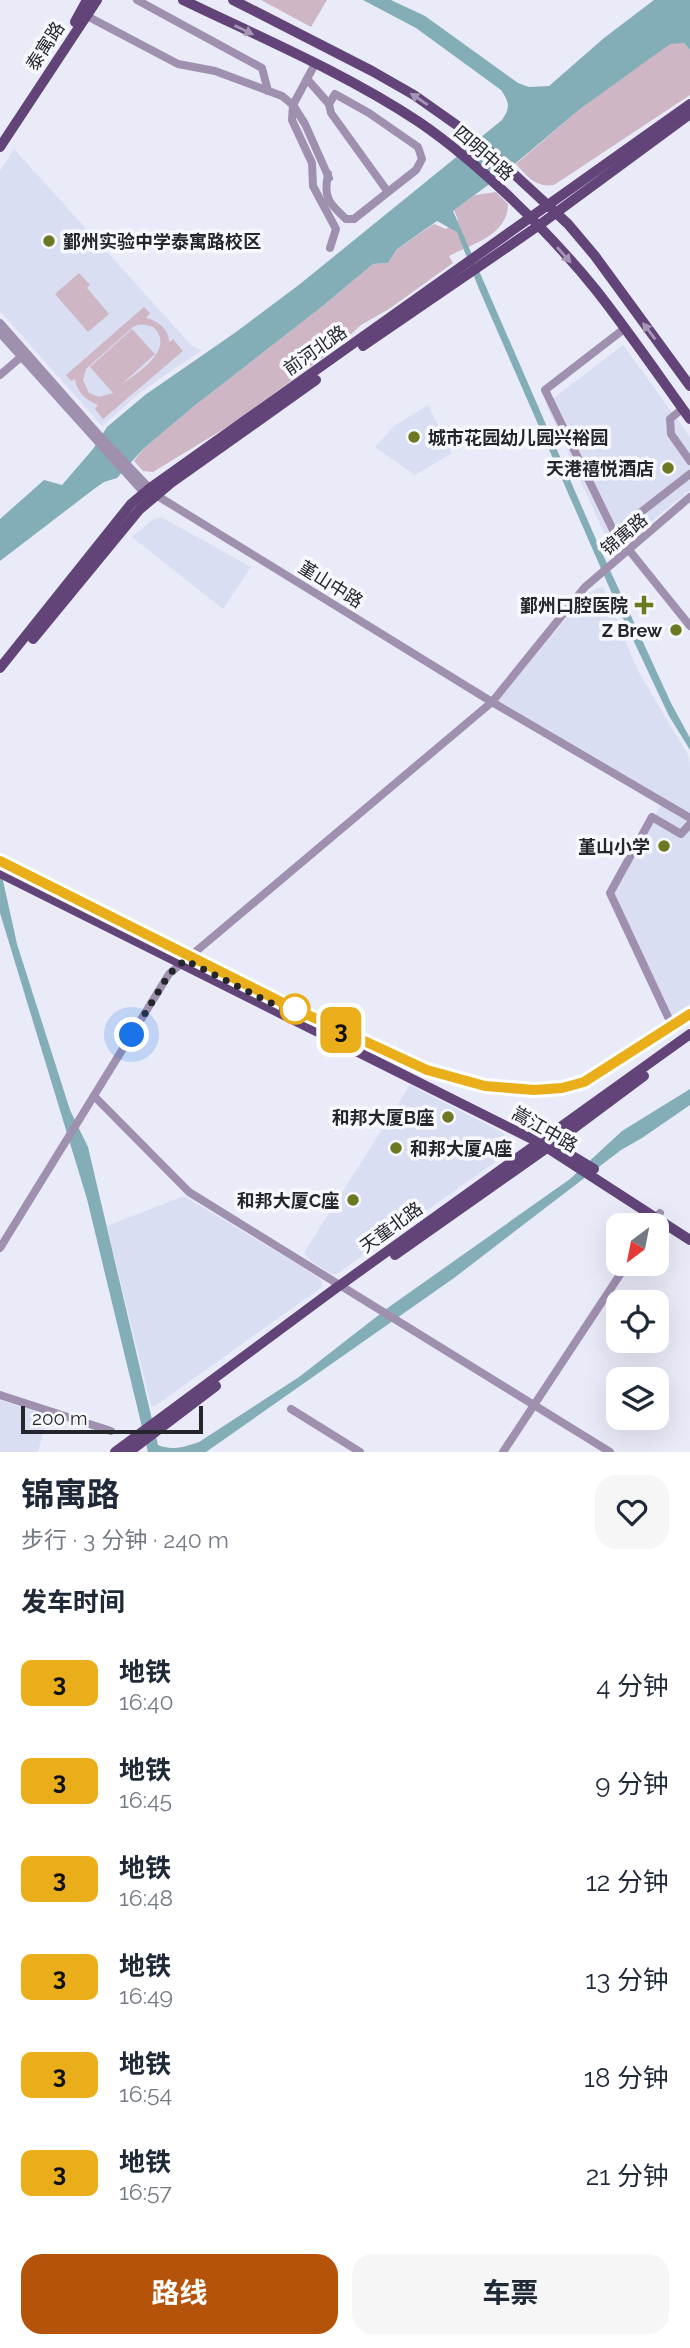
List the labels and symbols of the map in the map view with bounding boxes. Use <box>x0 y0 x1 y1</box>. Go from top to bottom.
street label: 泰寓路 <box>21 18 69 74</box>
one-way arrow <box>234 24 254 35</box>
one-way arrow <box>410 92 428 106</box>
street label: 四明中路 <box>450 121 518 185</box>
place label: 鄞州实验中学泰寓路校区 <box>63 231 261 252</box>
marker: 鄞州实验中学泰寓路校区 <box>41 233 57 249</box>
one-way arrow <box>556 246 571 263</box>
street label: 前河北路 <box>279 321 351 379</box>
one-way arrow <box>643 322 657 340</box>
place label: 城市花园幼儿园兴裕园 <box>428 427 608 448</box>
marker: 城市花园幼儿园兴裕园 <box>406 429 422 445</box>
place label: 天港禧悦酒店 <box>546 458 654 479</box>
marker: 天港禧悦酒店 <box>660 460 676 476</box>
street label: 锦寓路 <box>597 509 651 559</box>
street label: 堇山中路 <box>295 556 367 612</box>
place label: 鄞州口腔医院 <box>520 595 628 616</box>
marker: 鄞州口腔医院 <box>634 595 654 615</box>
place label: Z Brew <box>602 620 663 641</box>
marker: Z Brew <box>668 622 684 638</box>
place label: 堇山小学 <box>578 836 650 857</box>
marker: 堇山小学 <box>656 838 672 854</box>
unlabelled marker <box>280 994 310 1024</box>
line badge: 3 <box>318 1007 364 1053</box>
your location <box>114 1017 149 1052</box>
street label: 嵩江中路 <box>509 1102 581 1156</box>
place label: 和邦大厦B座 <box>332 1107 434 1128</box>
marker: 和邦大厦B座 <box>440 1109 456 1125</box>
place label: 和邦大厦A座 <box>410 1138 512 1159</box>
marker: 和邦大厦A座 <box>388 1140 404 1156</box>
place label: 和邦大厦C座 <box>237 1190 339 1211</box>
marker: 和邦大厦C座 <box>345 1192 361 1208</box>
street label: 天童北路 <box>356 1197 426 1257</box>
north arrow <box>606 1213 668 1276</box>
scale bar <box>21 1403 203 1435</box>

